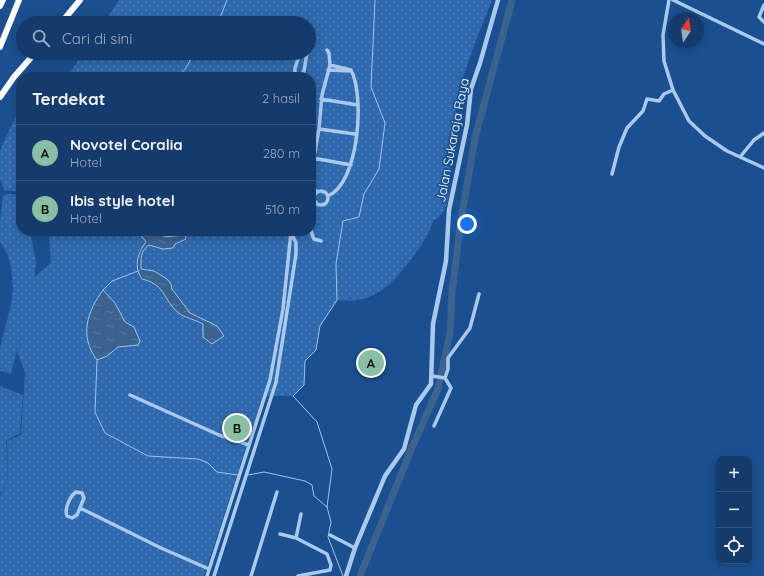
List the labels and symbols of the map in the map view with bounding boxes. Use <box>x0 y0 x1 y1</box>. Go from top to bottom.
north arrow <box>668 12 704 48</box>
street label: Jalan Sukaraja Raya <box>432 76 472 204</box>
your location <box>457 214 477 234</box>
pin: A <box>358 348 384 378</box>
pin: B <box>224 413 250 443</box>

